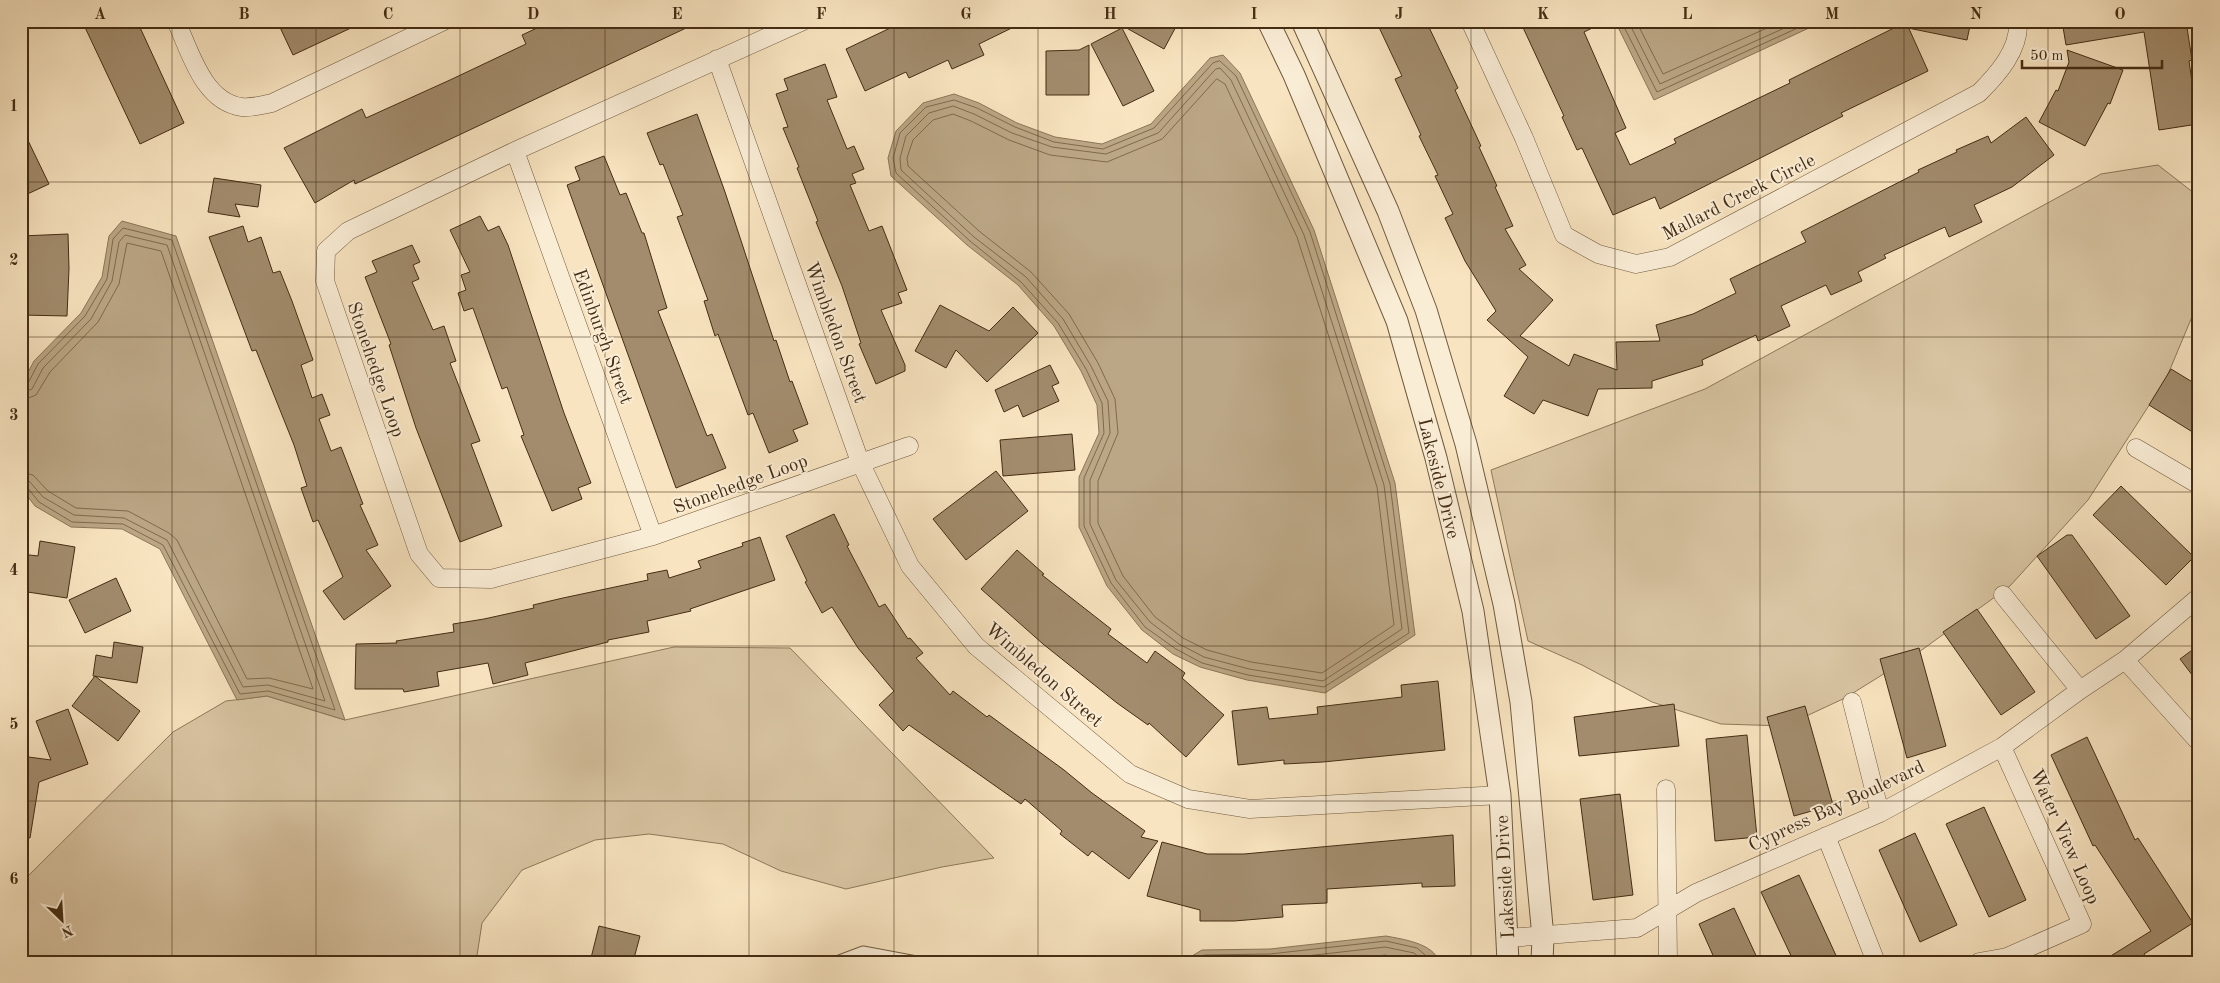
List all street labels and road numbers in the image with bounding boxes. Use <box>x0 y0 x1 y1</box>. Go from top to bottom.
street label: Mallard Creek Circle <box>1660 151 1819 245</box>
street label: Wimbledon Street <box>800 260 869 406</box>
street label: Edinburgh Street <box>568 267 635 407</box>
street label: Stonehedge Loop <box>343 300 407 440</box>
street label: Lakeside Drive <box>1413 416 1462 541</box>
street label: Stonehedge Loop <box>671 452 811 518</box>
street label: Wimbledon Street <box>981 620 1106 732</box>
street label: Cypress Bay Boulevard <box>1746 758 1928 856</box>
street label: Water View Loop <box>2025 767 2102 908</box>
street label: Lakeside Drive <box>1494 815 1519 939</box>

